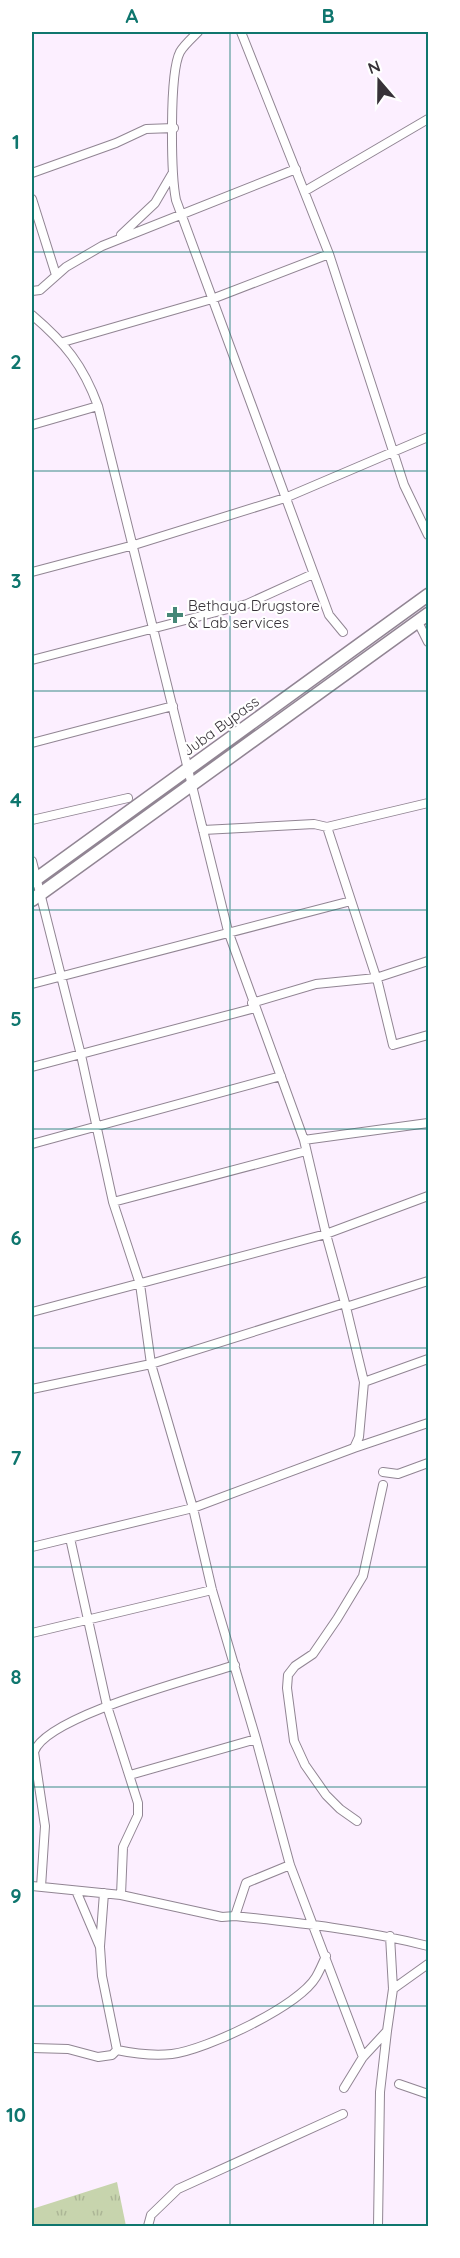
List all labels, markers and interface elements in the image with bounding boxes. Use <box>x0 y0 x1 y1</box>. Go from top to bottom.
text: A <box>126 3 139 28</box>
text: B <box>321 3 335 28</box>
north arrow <box>349 51 409 111</box>
text: N <box>365 55 383 78</box>
text: 1 <box>12 129 20 154</box>
text: 2 <box>10 349 22 374</box>
text: 3 <box>11 568 21 593</box>
place label: Bethaya Drugstore & Lab services <box>188 596 320 632</box>
marker: Bethaya Drugstore & Lab services <box>166 606 184 624</box>
street label: Juba Bypass <box>179 691 263 760</box>
text: 4 <box>10 787 22 812</box>
text: 5 <box>10 1006 22 1031</box>
text: 6 <box>10 1225 22 1250</box>
text: 7 <box>11 1445 22 1470</box>
text: 8 <box>11 1664 22 1689</box>
text: 9 <box>10 1883 22 1908</box>
text: 10 <box>6 2102 26 2127</box>

